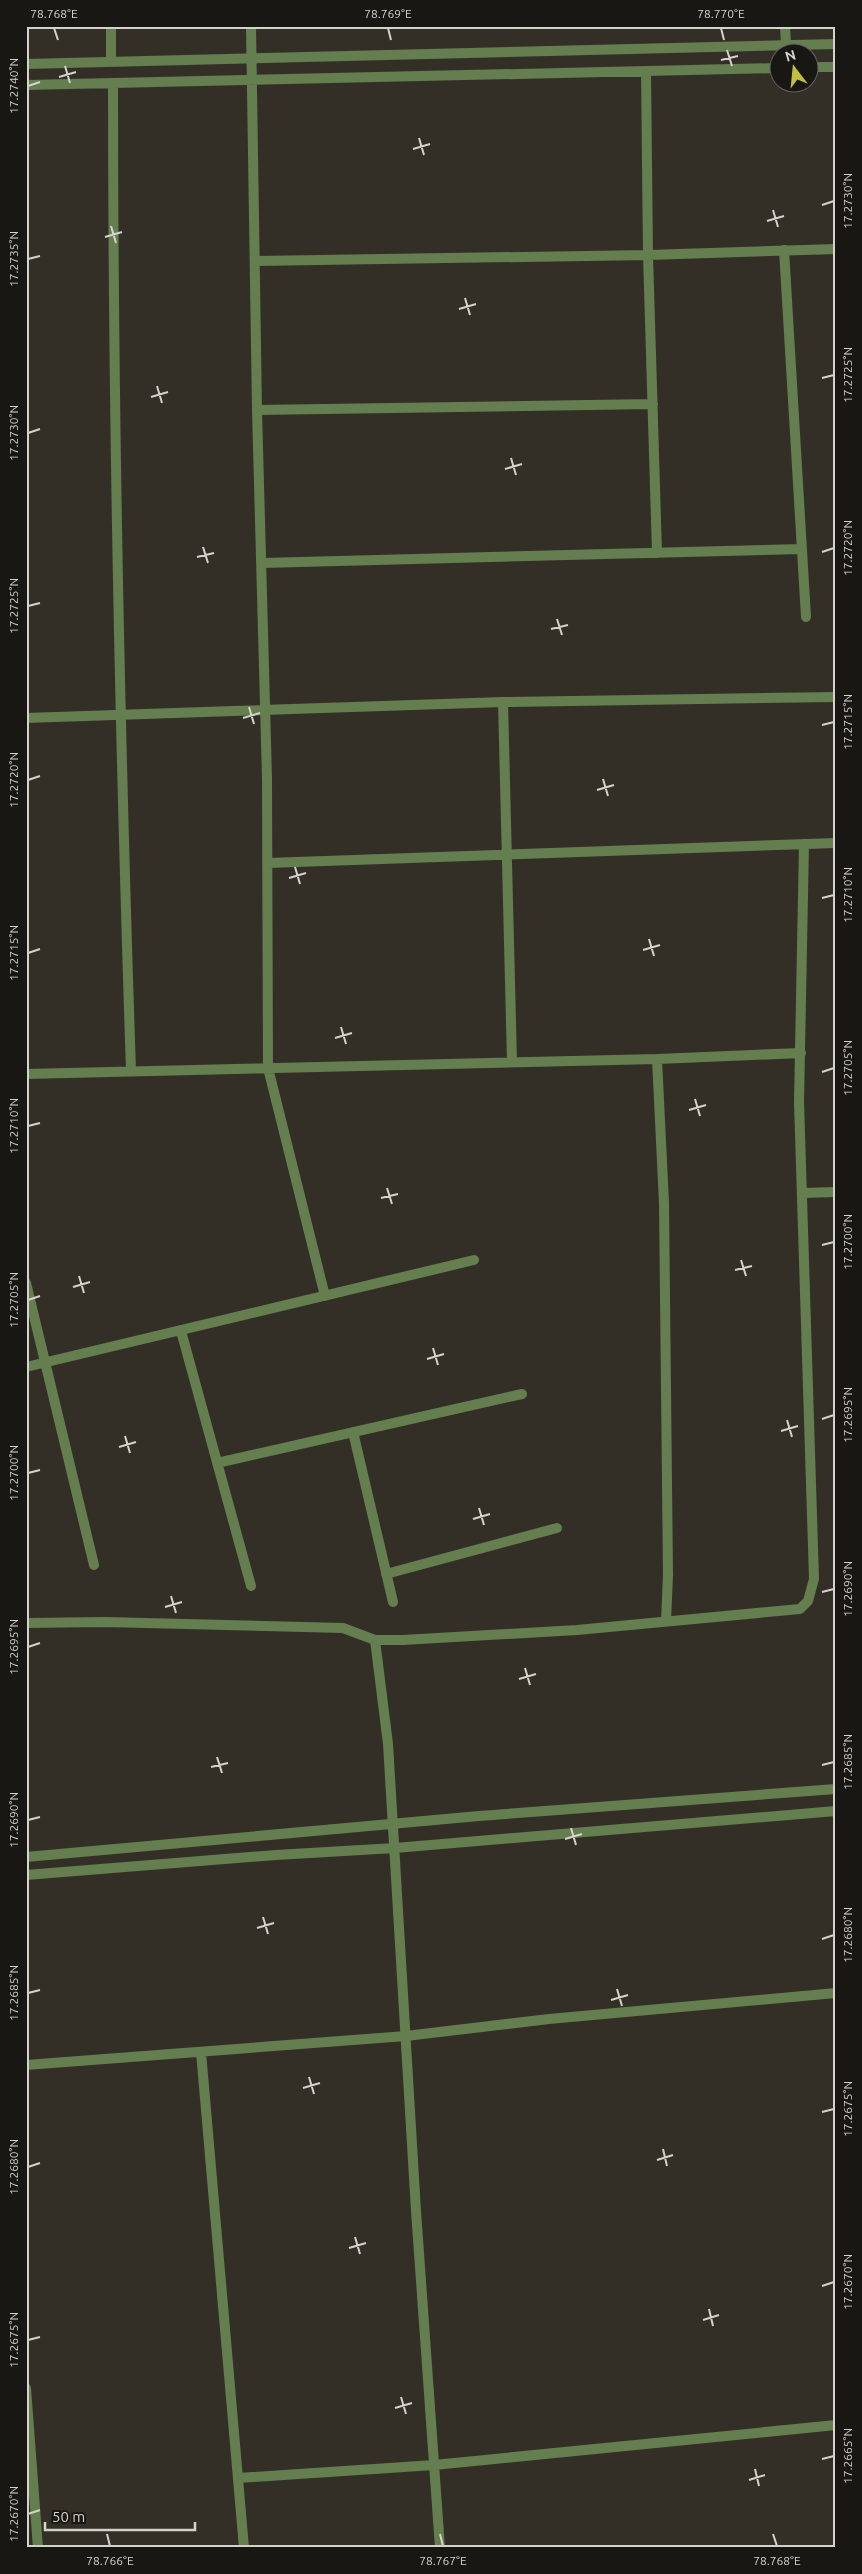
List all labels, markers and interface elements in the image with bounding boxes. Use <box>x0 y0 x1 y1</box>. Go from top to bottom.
text: 78.768°E <box>30 7 78 20</box>
text: 78.769°E <box>364 7 412 20</box>
text: 78.770°E <box>697 7 745 20</box>
north arrow <box>770 42 820 92</box>
text: N <box>783 46 798 65</box>
text: 17.2740°N <box>7 58 20 114</box>
text: 17.2730°N <box>841 173 854 229</box>
text: 17.2735°N <box>7 231 20 287</box>
text: 17.2725°N <box>841 347 854 403</box>
text: 17.2730°N <box>7 405 20 461</box>
text: 17.2720°N <box>841 520 854 576</box>
text: 17.2725°N <box>7 578 20 634</box>
text: 17.2715°N <box>841 694 854 750</box>
text: 17.2720°N <box>7 752 20 808</box>
text: 17.2710°N <box>841 867 854 923</box>
text: 17.2715°N <box>7 925 20 981</box>
text: 17.2705°N <box>841 1040 854 1096</box>
text: 17.2710°N <box>7 1098 20 1154</box>
text: 17.2700°N <box>841 1214 854 1270</box>
text: 17.2705°N <box>7 1272 20 1328</box>
text: 17.2695°N <box>841 1387 854 1443</box>
text: 17.2700°N <box>7 1445 20 1501</box>
text: 17.2690°N <box>841 1561 854 1617</box>
text: 17.2695°N <box>7 1619 20 1675</box>
text: 17.2685°N <box>841 1734 854 1790</box>
text: 17.2690°N <box>7 1792 20 1848</box>
text: 17.2680°N <box>841 1907 854 1963</box>
text: 17.2685°N <box>7 1965 20 2021</box>
text: 17.2675°N <box>841 2081 854 2137</box>
text: 17.2680°N <box>7 2139 20 2195</box>
text: 17.2670°N <box>841 2254 854 2310</box>
text: 17.2675°N <box>7 2312 20 2368</box>
text: 17.2665°N <box>841 2428 854 2484</box>
text: 17.2670°N <box>7 2486 20 2542</box>
scale bar <box>45 2499 195 2531</box>
text: 50 m <box>52 2508 85 2525</box>
text: 78.766°E <box>86 2554 134 2567</box>
text: 78.767°E <box>419 2554 467 2567</box>
text: 78.768°E <box>753 2554 801 2567</box>

